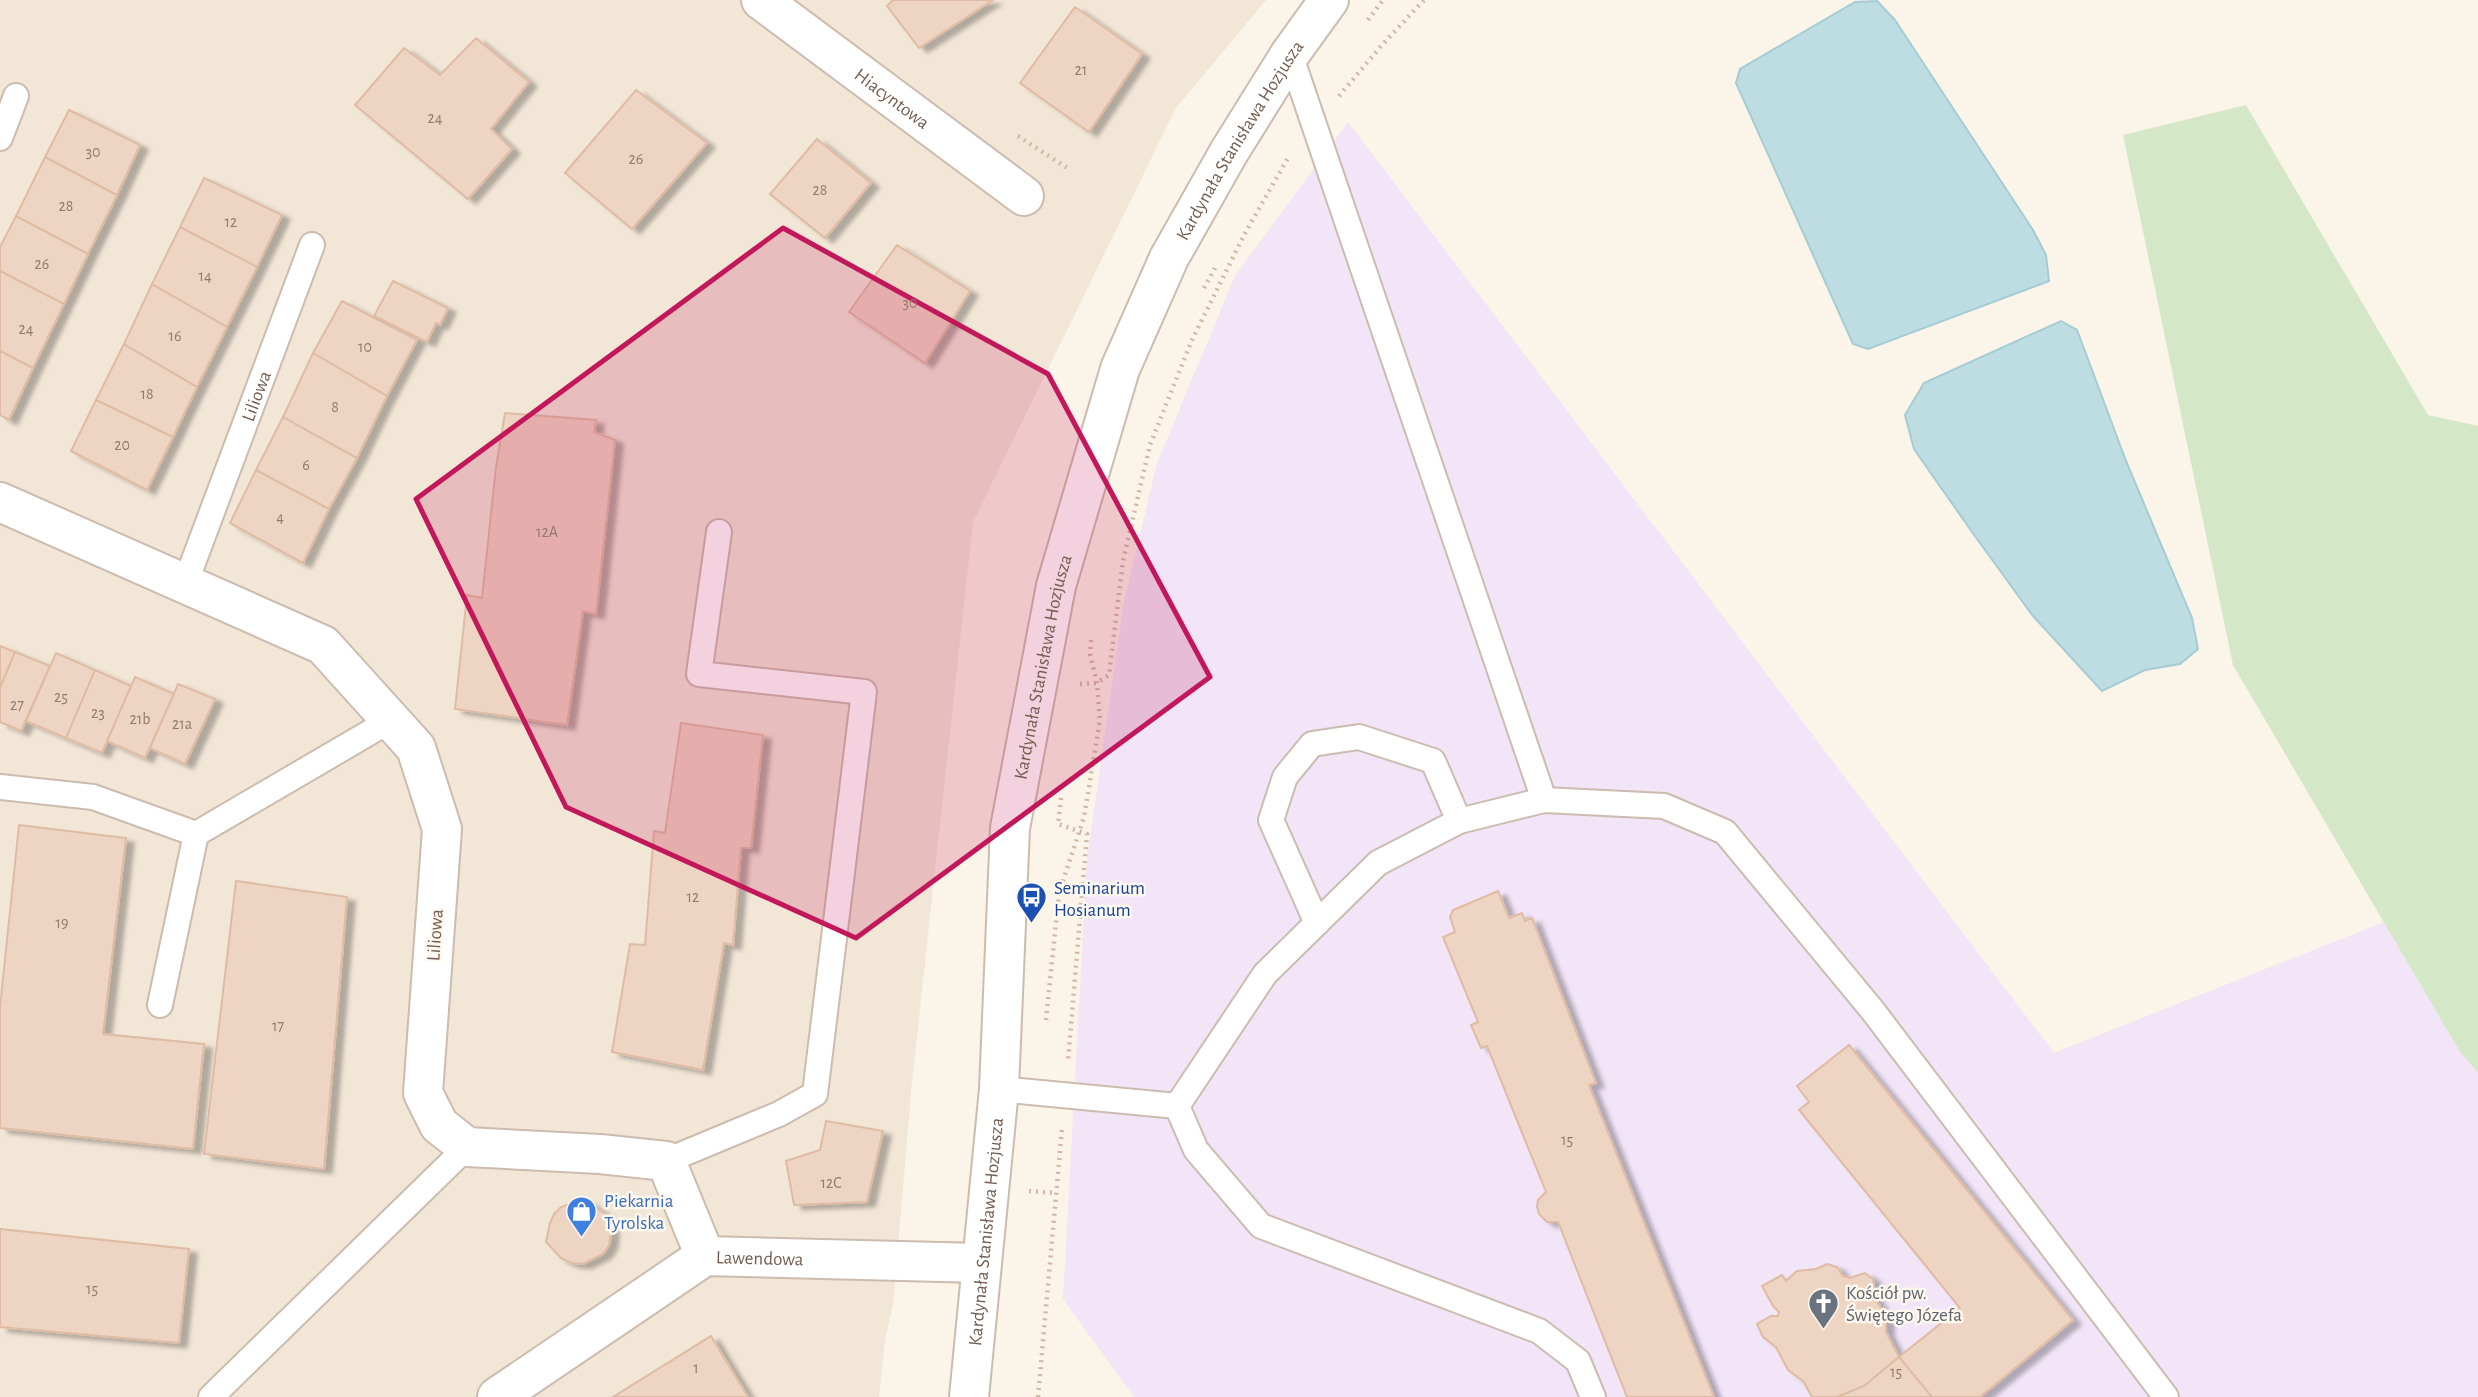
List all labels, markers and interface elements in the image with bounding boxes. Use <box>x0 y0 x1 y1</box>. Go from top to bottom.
street label: Kardynała Stanisława Hozjusza <box>1173 37 1308 244</box>
house number: 21 <box>1075 62 1087 78</box>
street label: Hiacyntowa <box>851 65 933 133</box>
house number: 24 <box>428 110 443 126</box>
house number: 30 <box>85 144 101 160</box>
house number: 26 <box>629 151 643 167</box>
house number: 28 <box>813 182 827 198</box>
house number: 28 <box>59 198 73 214</box>
house number: 12 <box>225 214 237 230</box>
house number: 26 <box>35 256 49 272</box>
house number: 14 <box>198 268 212 284</box>
house number: 30 <box>902 295 918 311</box>
house number: 24 <box>19 321 34 337</box>
house number: 16 <box>168 328 182 344</box>
house number: 10 <box>358 339 372 355</box>
street label: Liliowa <box>239 368 275 424</box>
house number: 18 <box>140 386 154 402</box>
house number: 8 <box>331 399 339 415</box>
house number: 20 <box>114 437 130 453</box>
house number: 6 <box>302 457 310 473</box>
house number: 4 <box>276 509 284 525</box>
house number: 12A <box>536 524 558 540</box>
street label: Kardynała Stanisława Hozjusza <box>1011 552 1076 781</box>
house number: 25 <box>54 689 68 705</box>
house number: 27 <box>10 697 24 713</box>
house number: 23 <box>91 705 105 721</box>
house number: 21b <box>129 711 151 727</box>
house number: 21a <box>172 716 192 732</box>
place label: Seminarium Hosianum <box>1054 879 1145 920</box>
bus stop icon: Seminarium Hosianum <box>1014 881 1048 925</box>
house number: 12 <box>687 889 699 905</box>
street label: Liliowa <box>424 908 447 962</box>
house number: 19 <box>55 915 69 931</box>
house number: 17 <box>272 1018 284 1034</box>
street label: Kardynała Stanisława Hozjusza <box>966 1117 1007 1347</box>
house number: 15 <box>1561 1132 1573 1148</box>
house number: 12C <box>820 1175 842 1191</box>
place label: Piekarnia Tyrolska <box>604 1192 674 1233</box>
shop icon: Piekarnia Tyrolska <box>564 1194 598 1238</box>
street label: Lawendowa <box>716 1248 804 1270</box>
house number: 15 <box>86 1281 98 1297</box>
place label: Kościół pw. Świętego Józefa <box>1846 1284 1962 1325</box>
church icon: Kościół pw. Świętego Józefa <box>1806 1286 1840 1330</box>
house number: 1 <box>693 1360 699 1376</box>
house number: 15 <box>1890 1364 1902 1380</box>

